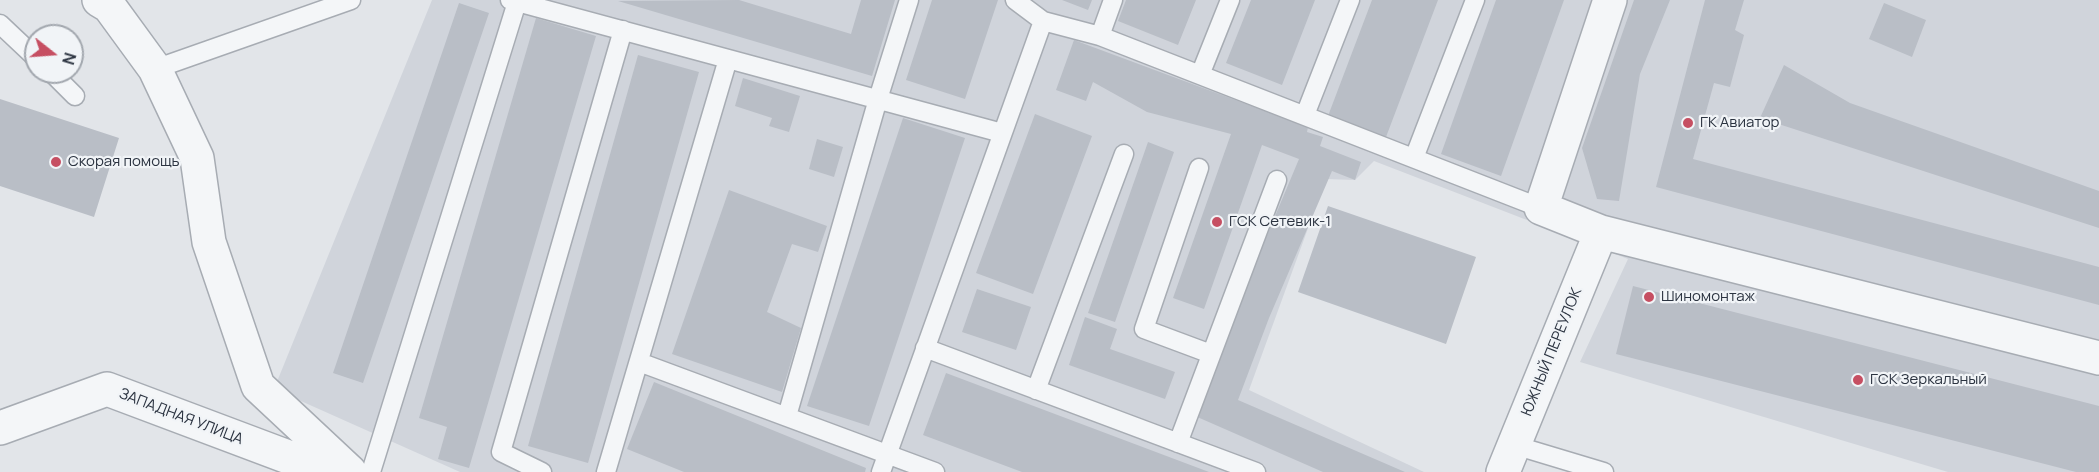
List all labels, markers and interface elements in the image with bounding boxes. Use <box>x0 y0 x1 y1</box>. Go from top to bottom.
north arrow <box>24 24 84 84</box>
text: N <box>57 50 82 67</box>
place label: ГК Авиатор <box>1700 114 1779 132</box>
marker: ГК Авиатор <box>1681 116 1695 130</box>
place label: Скорая помощь <box>68 153 180 171</box>
marker: Скорая помощь <box>49 155 63 169</box>
place label: ГСК Сетевик-1 <box>1229 213 1331 231</box>
marker: ГСК Сетевик-1 <box>1210 215 1224 229</box>
street label: ЮЖНЫЙ ПЕРЕУЛОК <box>1518 285 1586 419</box>
place label: Шиномонтаж <box>1661 288 1755 306</box>
marker: Шиномонтаж <box>1642 290 1656 304</box>
place label: ГСК Зеркальный <box>1870 371 1987 389</box>
marker: ГСК Зеркальный <box>1851 373 1865 387</box>
street label: ЗАПАДНАЯ УЛИЦА <box>116 385 246 449</box>

